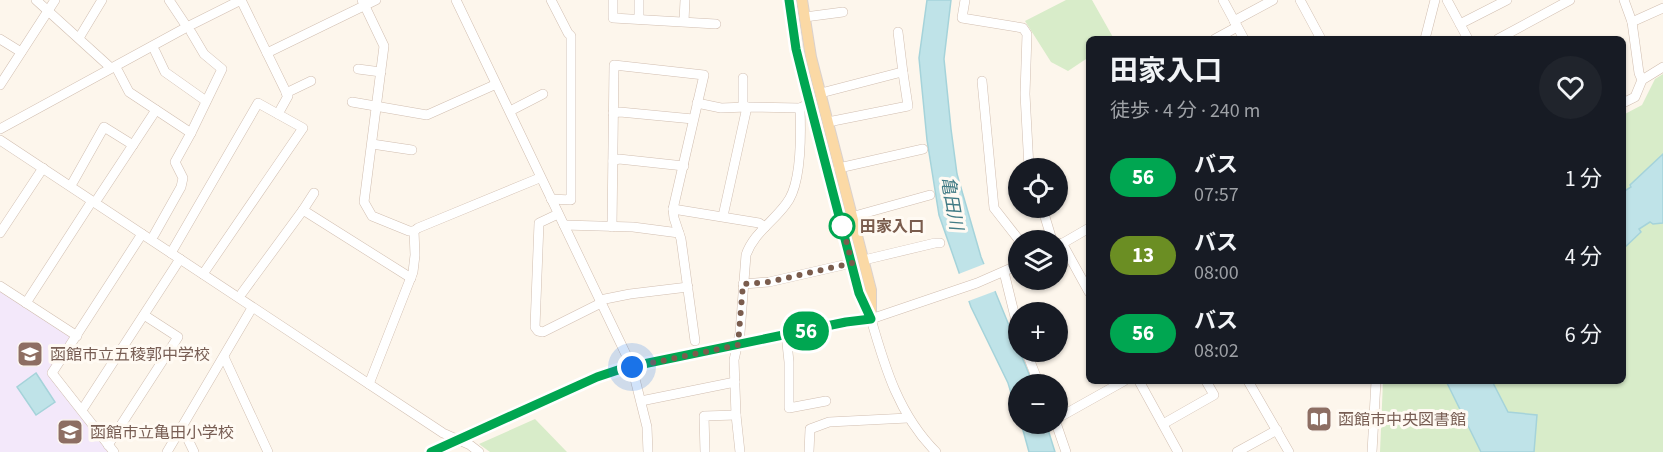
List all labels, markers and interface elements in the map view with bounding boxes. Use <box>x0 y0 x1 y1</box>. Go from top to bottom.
text: 田家入口 <box>1110 51 1222 91</box>
button: heart <box>1539 56 1602 119</box>
text: 徒歩 · 4 分 · 240 m <box>1110 97 1260 125</box>
text: バス <box>1194 149 1238 181</box>
map controls <box>1008 158 1068 434</box>
button: locate <box>1008 158 1068 218</box>
text: 56 <box>1132 162 1154 192</box>
text: 1 分 <box>1565 163 1602 195</box>
water label: 亀田川 <box>935 174 969 234</box>
text: 07:57 <box>1194 181 1239 209</box>
marker: 田家入口 <box>829 213 855 239</box>
place label: 田家入口 <box>860 216 924 238</box>
text: バス <box>1194 227 1238 259</box>
button: layers <box>1008 230 1068 290</box>
text: 13 <box>1132 240 1154 270</box>
text: 4 分 <box>1565 241 1602 273</box>
text: 08:00 <box>1194 259 1239 287</box>
button: + <box>1008 302 1068 362</box>
text: バス <box>1194 305 1238 337</box>
line badge: 56 <box>779 312 833 350</box>
text: 56 <box>795 316 817 346</box>
text: 56 <box>1132 318 1154 348</box>
text: 6 分 <box>1565 319 1602 351</box>
text: 08:02 <box>1194 337 1239 365</box>
school or university icon: 函館市立五稜郭中学校 <box>15 339 45 369</box>
place label: 函館市立五稜郭中学校 <box>50 344 210 366</box>
your location <box>617 352 647 382</box>
button: − <box>1008 374 1068 434</box>
library icon: 函館市中央図書館 <box>1304 404 1334 434</box>
place label: 函館市中央図書館 <box>1338 409 1466 431</box>
school or university icon: 函館市立亀田小学校 <box>55 417 85 447</box>
place label: 函館市立亀田小学校 <box>90 422 234 444</box>

